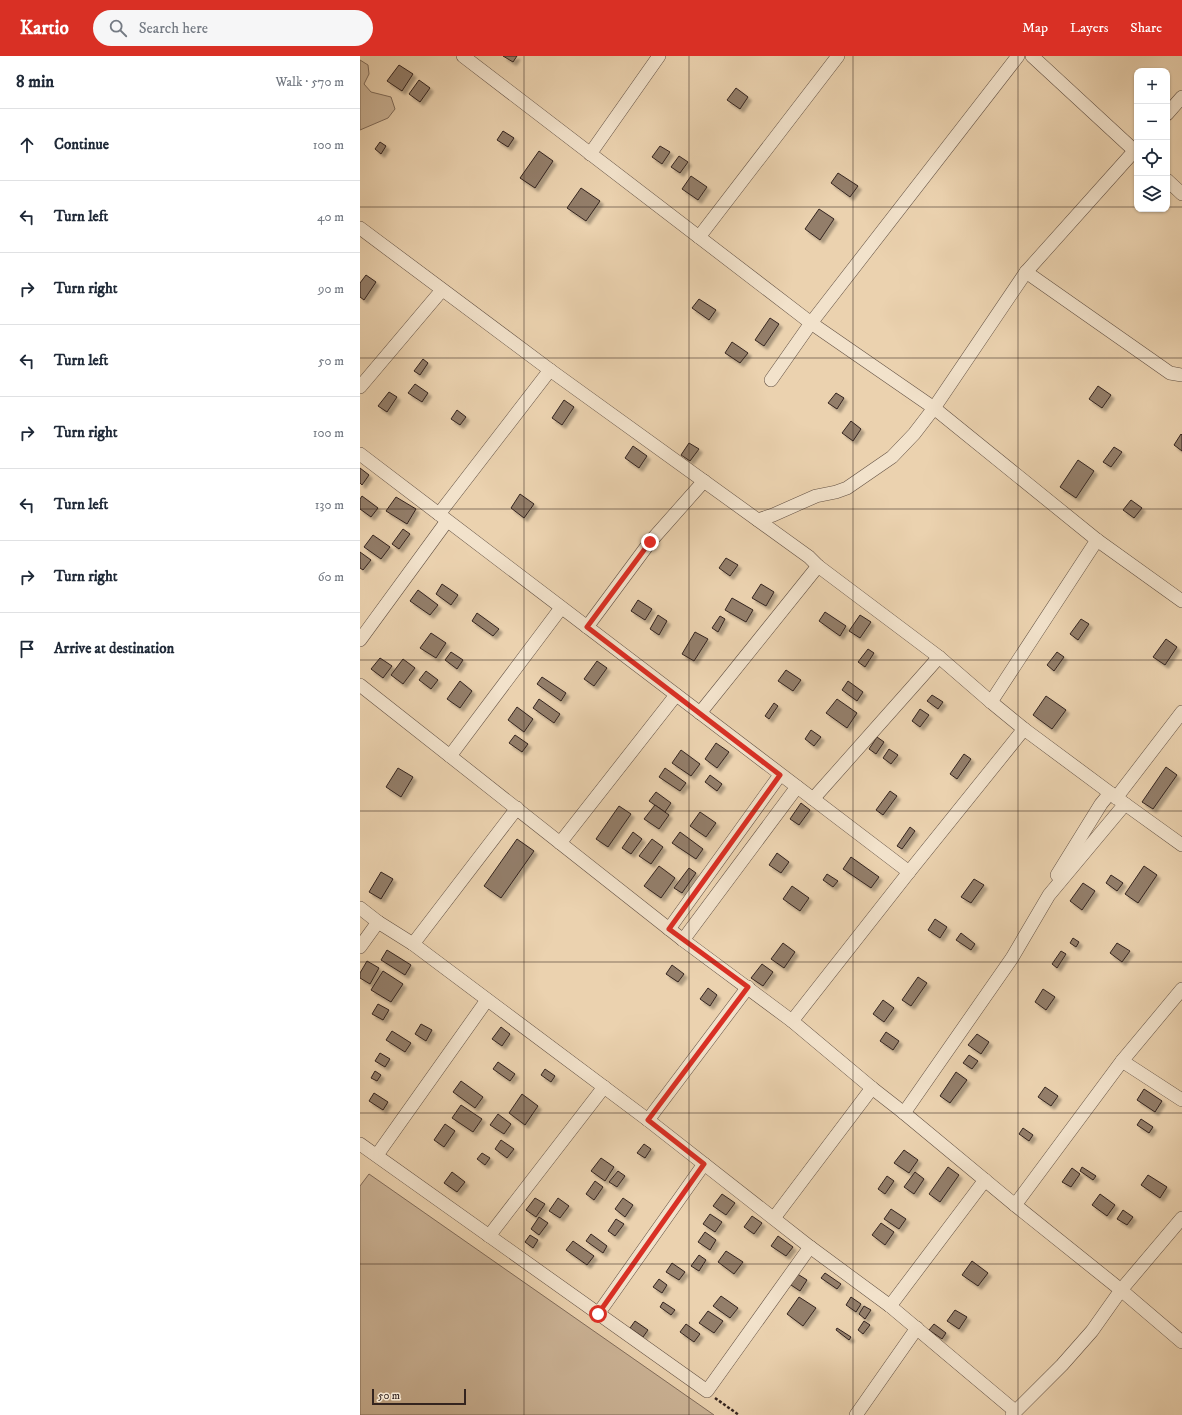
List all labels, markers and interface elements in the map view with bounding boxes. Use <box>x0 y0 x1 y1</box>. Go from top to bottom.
search box <box>93 10 373 46</box>
text: Kartio <box>20 17 69 40</box>
icon: search <box>107 17 129 39</box>
text: Search here <box>139 19 208 38</box>
text: Map <box>1022 19 1048 37</box>
text: Layers <box>1070 19 1108 37</box>
text: Share <box>1130 19 1162 37</box>
map controls <box>1134 68 1170 212</box>
button: + <box>1134 68 1170 104</box>
text: 8 min <box>16 71 54 93</box>
text: Walk · 570 m <box>275 74 344 90</box>
button: − <box>1134 104 1170 140</box>
icon: ahead <box>16 134 38 156</box>
text: Continue <box>54 135 109 154</box>
text: 100 m <box>313 137 344 153</box>
button: locate <box>1134 140 1170 176</box>
button: layers <box>1134 176 1170 212</box>
icon: left <box>16 206 38 228</box>
text: Turn left <box>54 207 108 226</box>
text: 40 m <box>317 209 344 225</box>
icon: right <box>16 278 38 300</box>
text: Turn right <box>54 279 117 298</box>
text: 90 m <box>318 281 344 297</box>
icon: left <box>16 350 38 372</box>
text: Turn left <box>54 351 108 370</box>
text: 50 m <box>318 353 344 369</box>
icon: right <box>16 422 38 444</box>
text: Turn right <box>54 423 117 442</box>
text: 100 m <box>313 425 344 441</box>
icon: left <box>16 494 38 516</box>
text: Turn left <box>54 495 108 514</box>
text: 130 m <box>315 497 344 513</box>
route end <box>641 533 659 551</box>
icon: right <box>16 566 38 588</box>
text: Turn right <box>54 567 117 586</box>
text: 60 m <box>318 569 344 585</box>
icon: arrive <box>16 638 38 660</box>
text: Arrive at destination <box>54 639 174 658</box>
route start <box>589 1305 607 1323</box>
scale bar <box>372 1387 466 1406</box>
text: 50 m <box>378 1389 400 1403</box>

